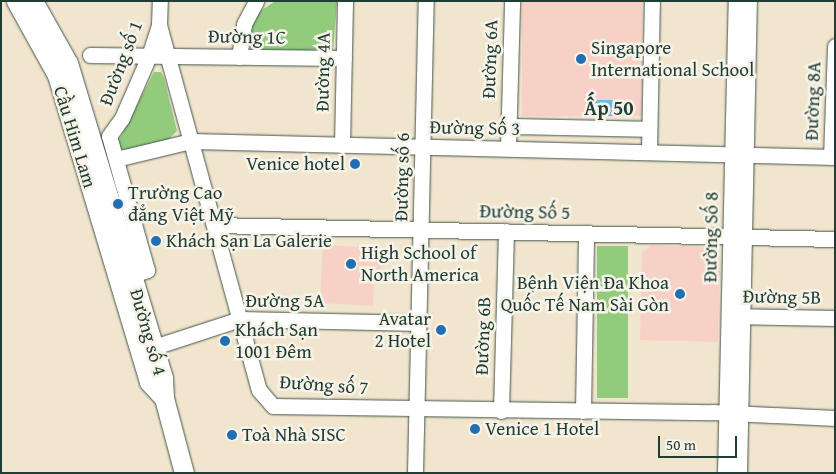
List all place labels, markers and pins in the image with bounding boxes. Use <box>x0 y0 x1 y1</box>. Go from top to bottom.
place label: Singapore International School <box>591 37 754 81</box>
marker: Singapore International School <box>575 53 587 65</box>
place label: Venice hotel <box>246 153 345 175</box>
marker: Venice hotel <box>349 158 361 170</box>
place label: Trường Cao đẳng Việt Mỹ <box>128 182 234 226</box>
marker: Trường Cao đẳng Việt Mỹ <box>112 198 124 210</box>
place label: Khách Sạn La Galerie <box>166 230 332 252</box>
marker: Khách Sạn La Galerie <box>150 235 162 247</box>
place label: High School of North America <box>361 242 479 286</box>
marker: High School of North America <box>345 258 357 270</box>
place label: Bệnh Viện Đa Khoa Quốc Tế Nam Sài Gòn <box>501 272 669 316</box>
marker: Bệnh Viện Đa Khoa Quốc Tế Nam Sài Gòn <box>673 287 687 301</box>
place label: Avatar 2 Hotel <box>374 308 431 352</box>
place label: Khách Sạn 1001 Đêm <box>235 319 318 363</box>
marker: Avatar 2 Hotel <box>435 324 447 336</box>
marker: Khách Sạn 1001 Đêm <box>219 335 231 347</box>
place label: Venice 1 Hotel <box>485 418 599 440</box>
marker: Venice 1 Hotel <box>469 423 481 435</box>
place label: Toà Nhà SISC <box>242 424 346 446</box>
marker: Toà Nhà SISC <box>226 429 238 441</box>

